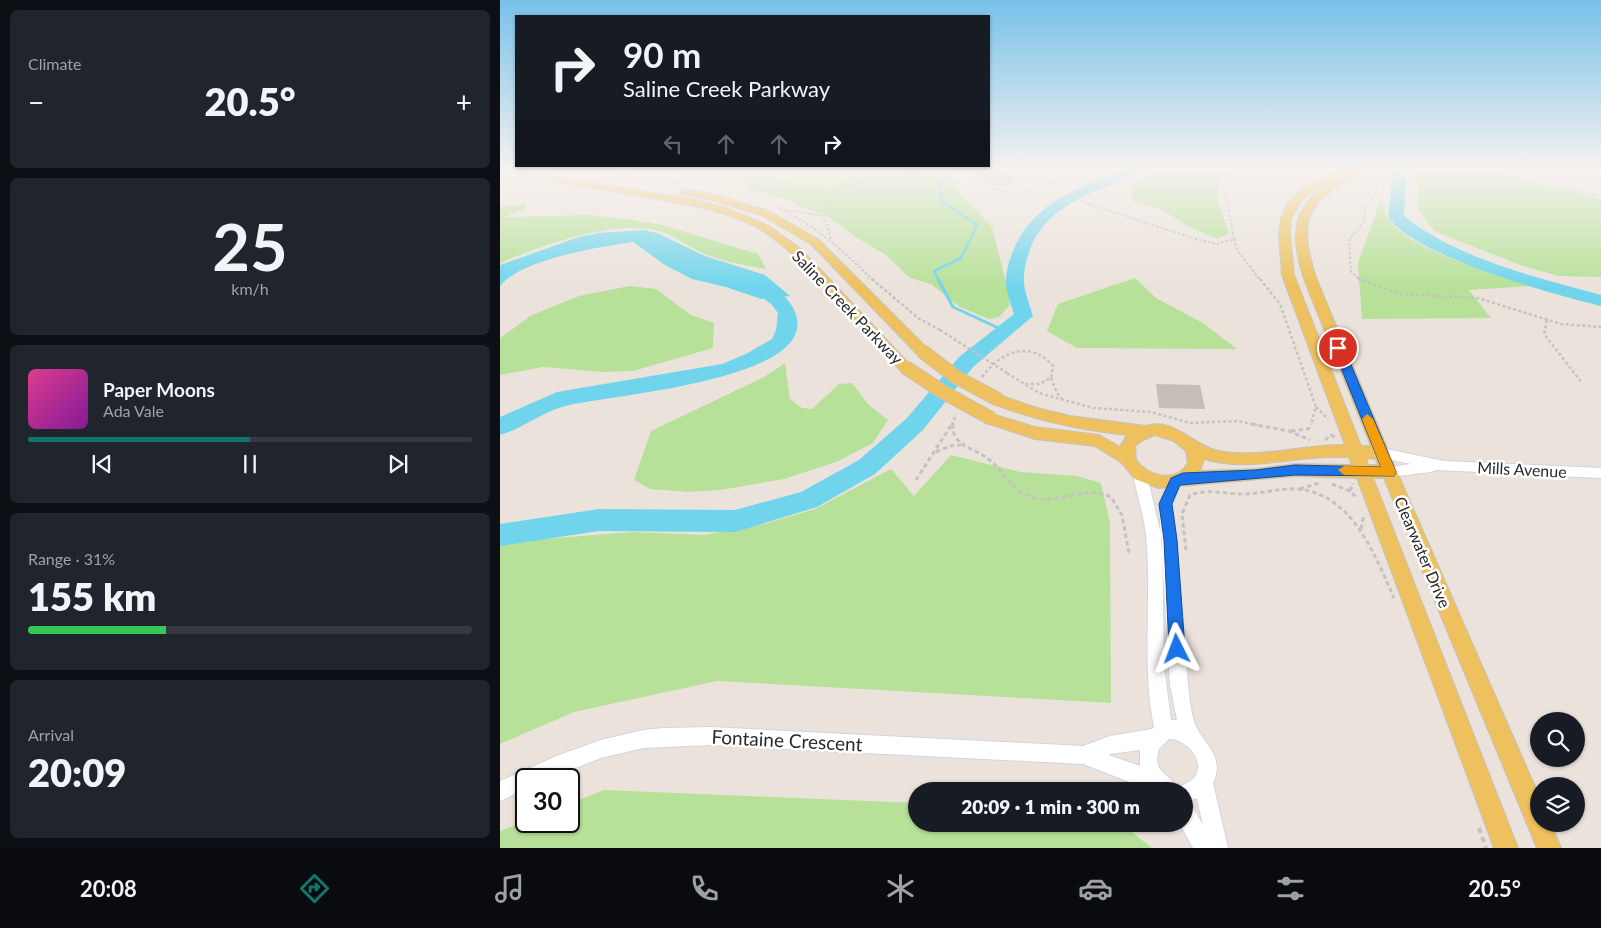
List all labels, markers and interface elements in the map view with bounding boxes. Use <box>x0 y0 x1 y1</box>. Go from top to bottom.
text: 90 m <box>623 33 701 75</box>
icon: right <box>540 35 605 100</box>
text: Climate <box>28 54 81 73</box>
text: Saline Creek Parkway <box>623 75 830 102</box>
text: 20.5° <box>204 78 296 124</box>
text: − <box>28 85 44 119</box>
text: + <box>456 85 472 119</box>
icon: left <box>659 130 687 158</box>
icon: ahead <box>712 130 740 158</box>
icon: ahead <box>765 130 793 158</box>
icon: right <box>818 130 846 158</box>
text: 25 <box>212 207 288 285</box>
street label: Saline Creek Parkway <box>789 246 908 368</box>
text: km/h <box>231 279 269 298</box>
pin <box>1317 327 1359 369</box>
icon: arrive <box>1324 334 1352 362</box>
text: Paper Moons <box>103 378 215 401</box>
text: Ada Vale <box>103 401 164 420</box>
icon: previous <box>88 450 116 478</box>
icon: pause <box>236 450 264 478</box>
icon: next <box>384 450 412 478</box>
street label: Mills Avenue <box>1477 457 1567 481</box>
street label: Clearwater Drive <box>1391 494 1455 610</box>
text: Range · 31% <box>28 549 115 568</box>
text: 155 km <box>28 573 156 619</box>
position arrow <box>1150 622 1202 674</box>
map controls <box>1530 712 1585 832</box>
button: search <box>1530 712 1585 767</box>
text: Arrival <box>28 725 74 744</box>
street label: Fontaine Crescent <box>711 725 863 755</box>
text: 20:09 <box>28 749 126 795</box>
speed limit sign: 30 <box>515 768 580 833</box>
button: layers <box>1530 777 1585 832</box>
text: 20:09 · 1 min · 300 m <box>961 795 1140 818</box>
icon: directions <box>297 871 332 906</box>
icon: music <box>492 871 527 906</box>
icon: phone <box>687 871 722 906</box>
icon: climate <box>883 871 918 906</box>
icon: car <box>1078 871 1113 906</box>
icon: filters <box>1273 871 1308 906</box>
text: 20:08 <box>80 875 137 902</box>
text: 20.5° <box>1468 875 1521 902</box>

